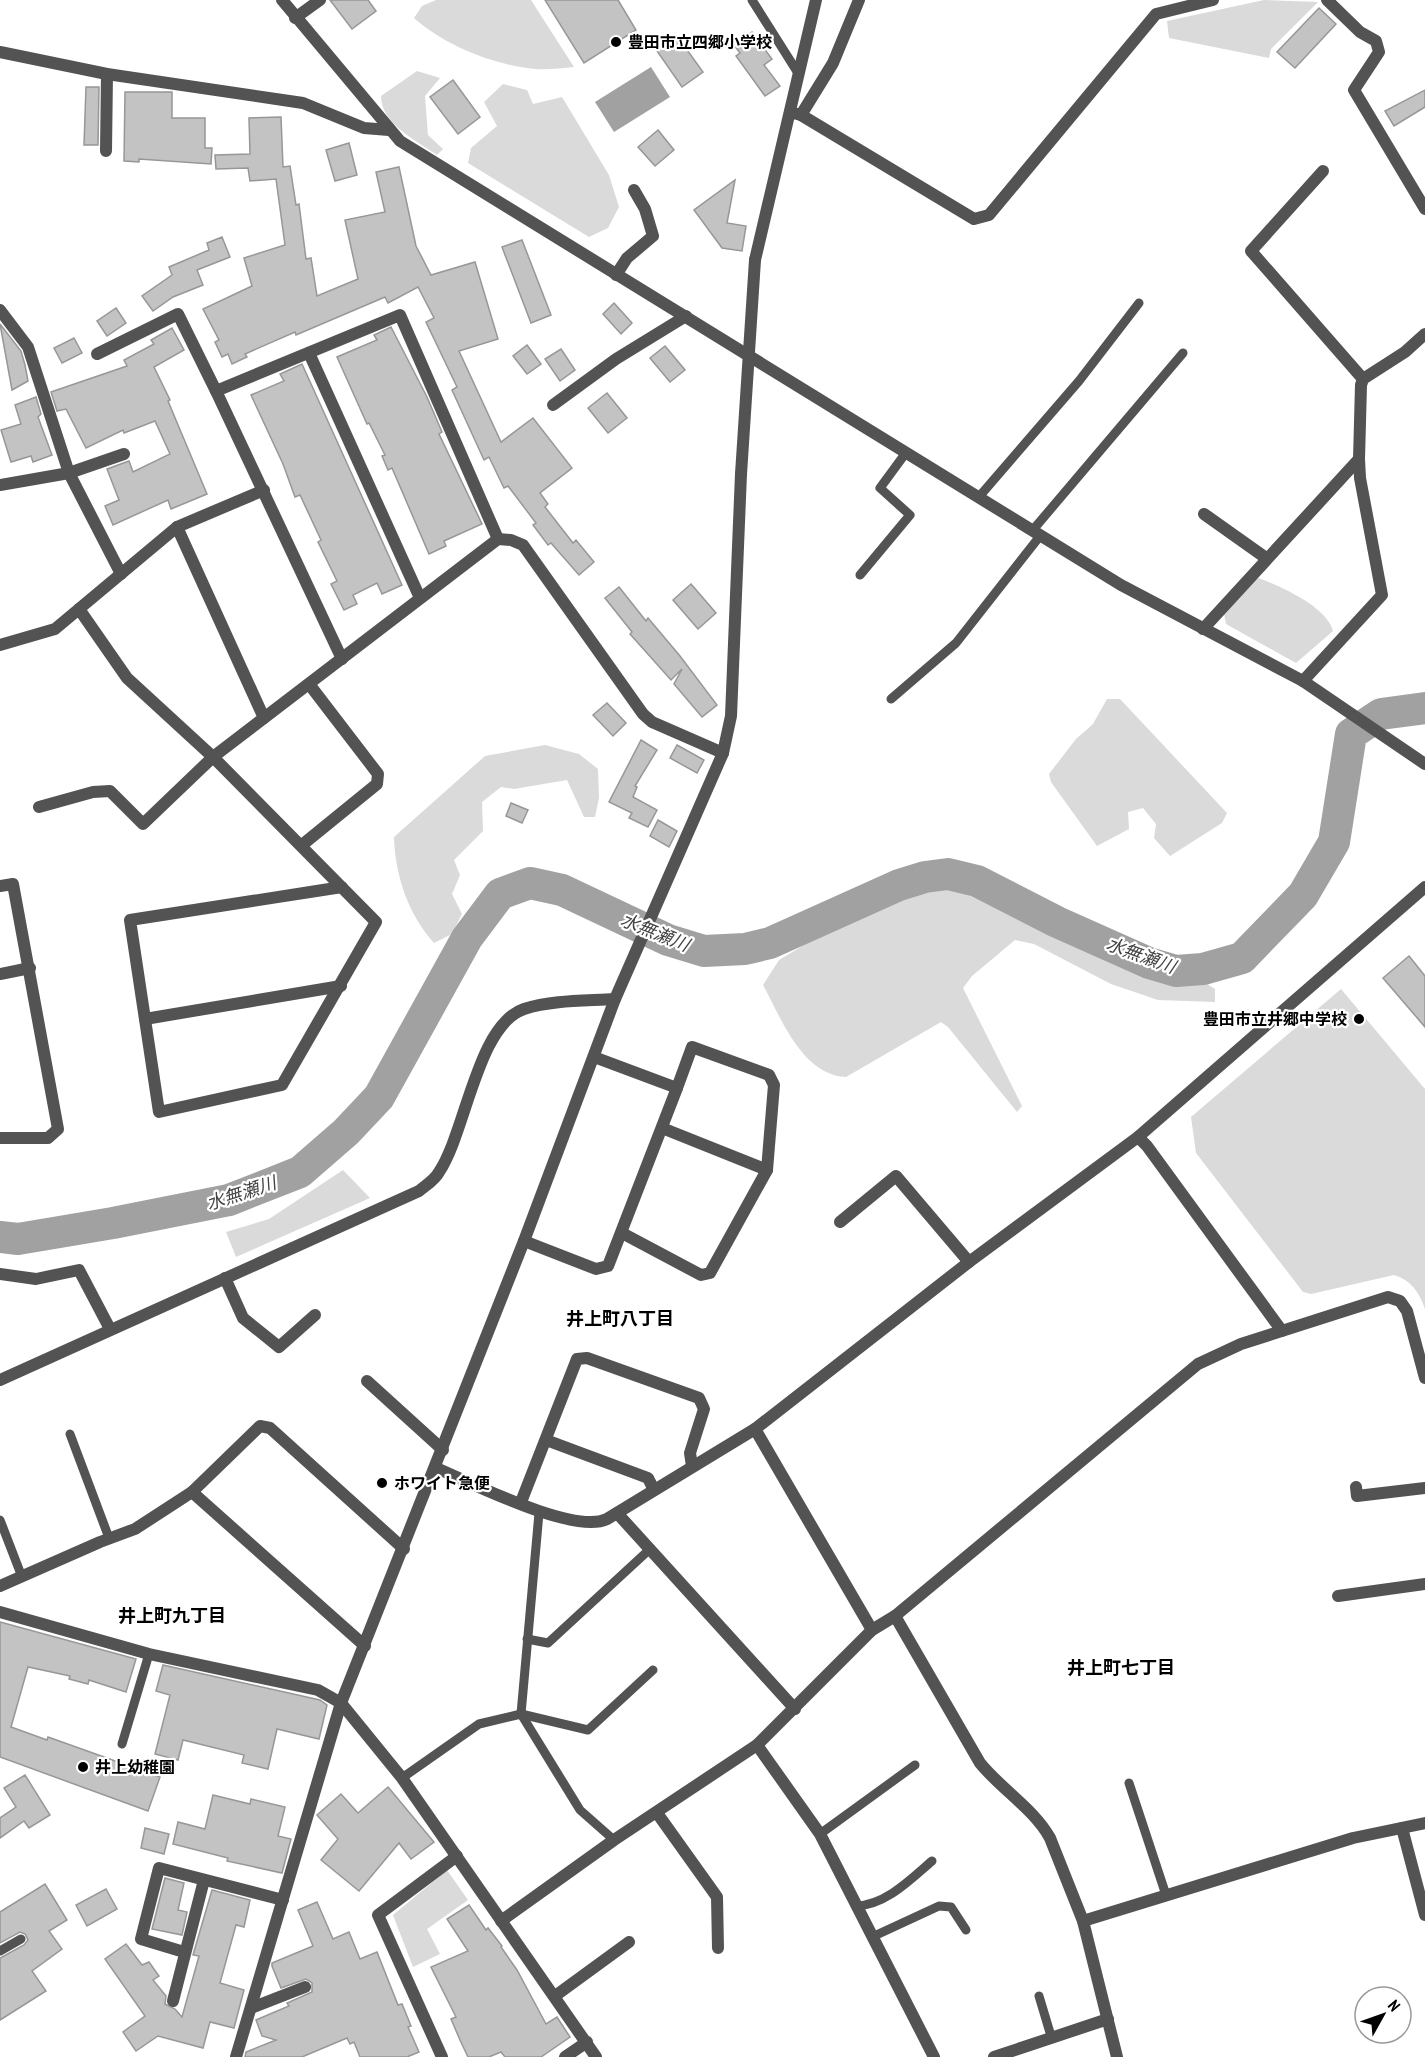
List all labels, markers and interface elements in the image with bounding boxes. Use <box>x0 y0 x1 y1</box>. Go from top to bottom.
place label: 豊田市立四郷小学校 <box>628 32 772 52</box>
marker: 豊田市立四郷小学校 <box>609 35 623 49</box>
water label: 水無瀬川 <box>617 908 695 957</box>
water label: 水無瀬川 <box>1103 932 1181 979</box>
place label: 豊田市立井郷中学校 <box>1203 1009 1347 1029</box>
marker: 豊田市立井郷中学校 <box>1352 1012 1366 1026</box>
water label: 水無瀬川 <box>203 1170 281 1215</box>
district label: 井上町八丁目 <box>566 1307 674 1330</box>
place label: ホワイト急便 <box>394 1473 490 1493</box>
marker: ホワイト急便 <box>375 1476 389 1490</box>
district label: 井上町九丁目 <box>118 1604 226 1627</box>
district label: 井上町七丁目 <box>1067 1656 1175 1679</box>
place label: 井上幼稚園 <box>95 1757 175 1777</box>
marker: 井上幼稚園 <box>76 1760 90 1774</box>
north arrow <box>1353 1985 1413 2045</box>
text: N <box>1384 1996 1405 2015</box>

